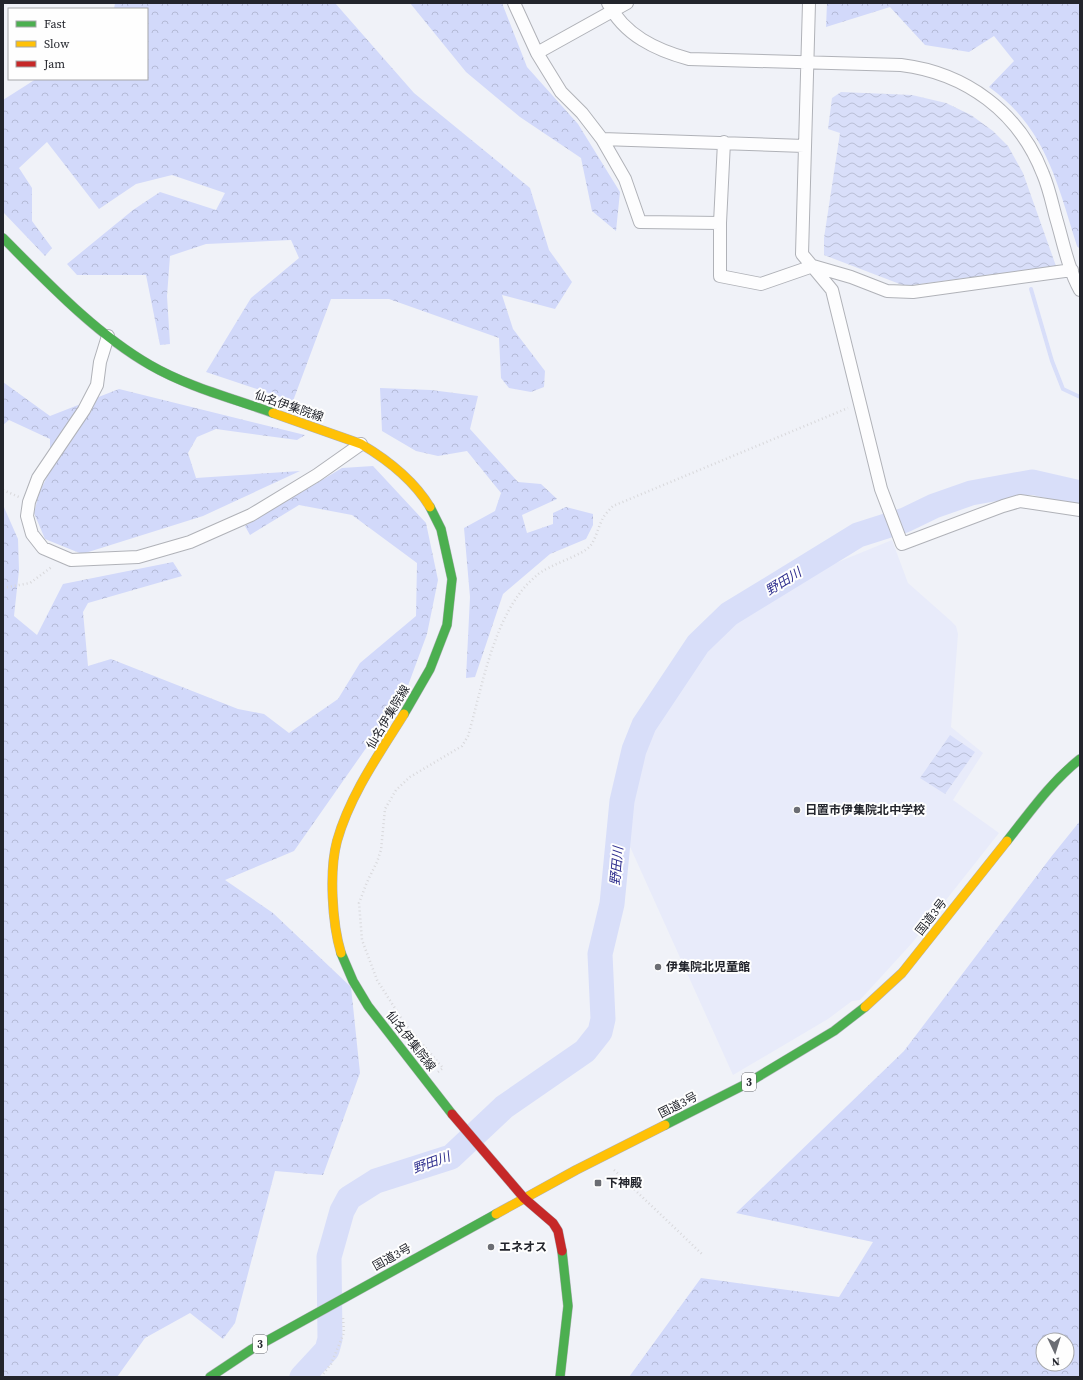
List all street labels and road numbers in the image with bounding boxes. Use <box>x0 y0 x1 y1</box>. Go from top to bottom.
street label: 仙名伊集院線 <box>252 387 326 425</box>
street label: 仙名伊集院線 <box>363 682 413 752</box>
street label: 国道3号 <box>912 896 950 938</box>
street label: 仙名伊集院線 <box>383 1008 439 1074</box>
road number: 3 <box>742 1073 756 1091</box>
street label: 国道3号 <box>656 1088 700 1122</box>
street label: 国道3号 <box>370 1240 414 1274</box>
road number: 3 <box>253 1335 267 1353</box>

